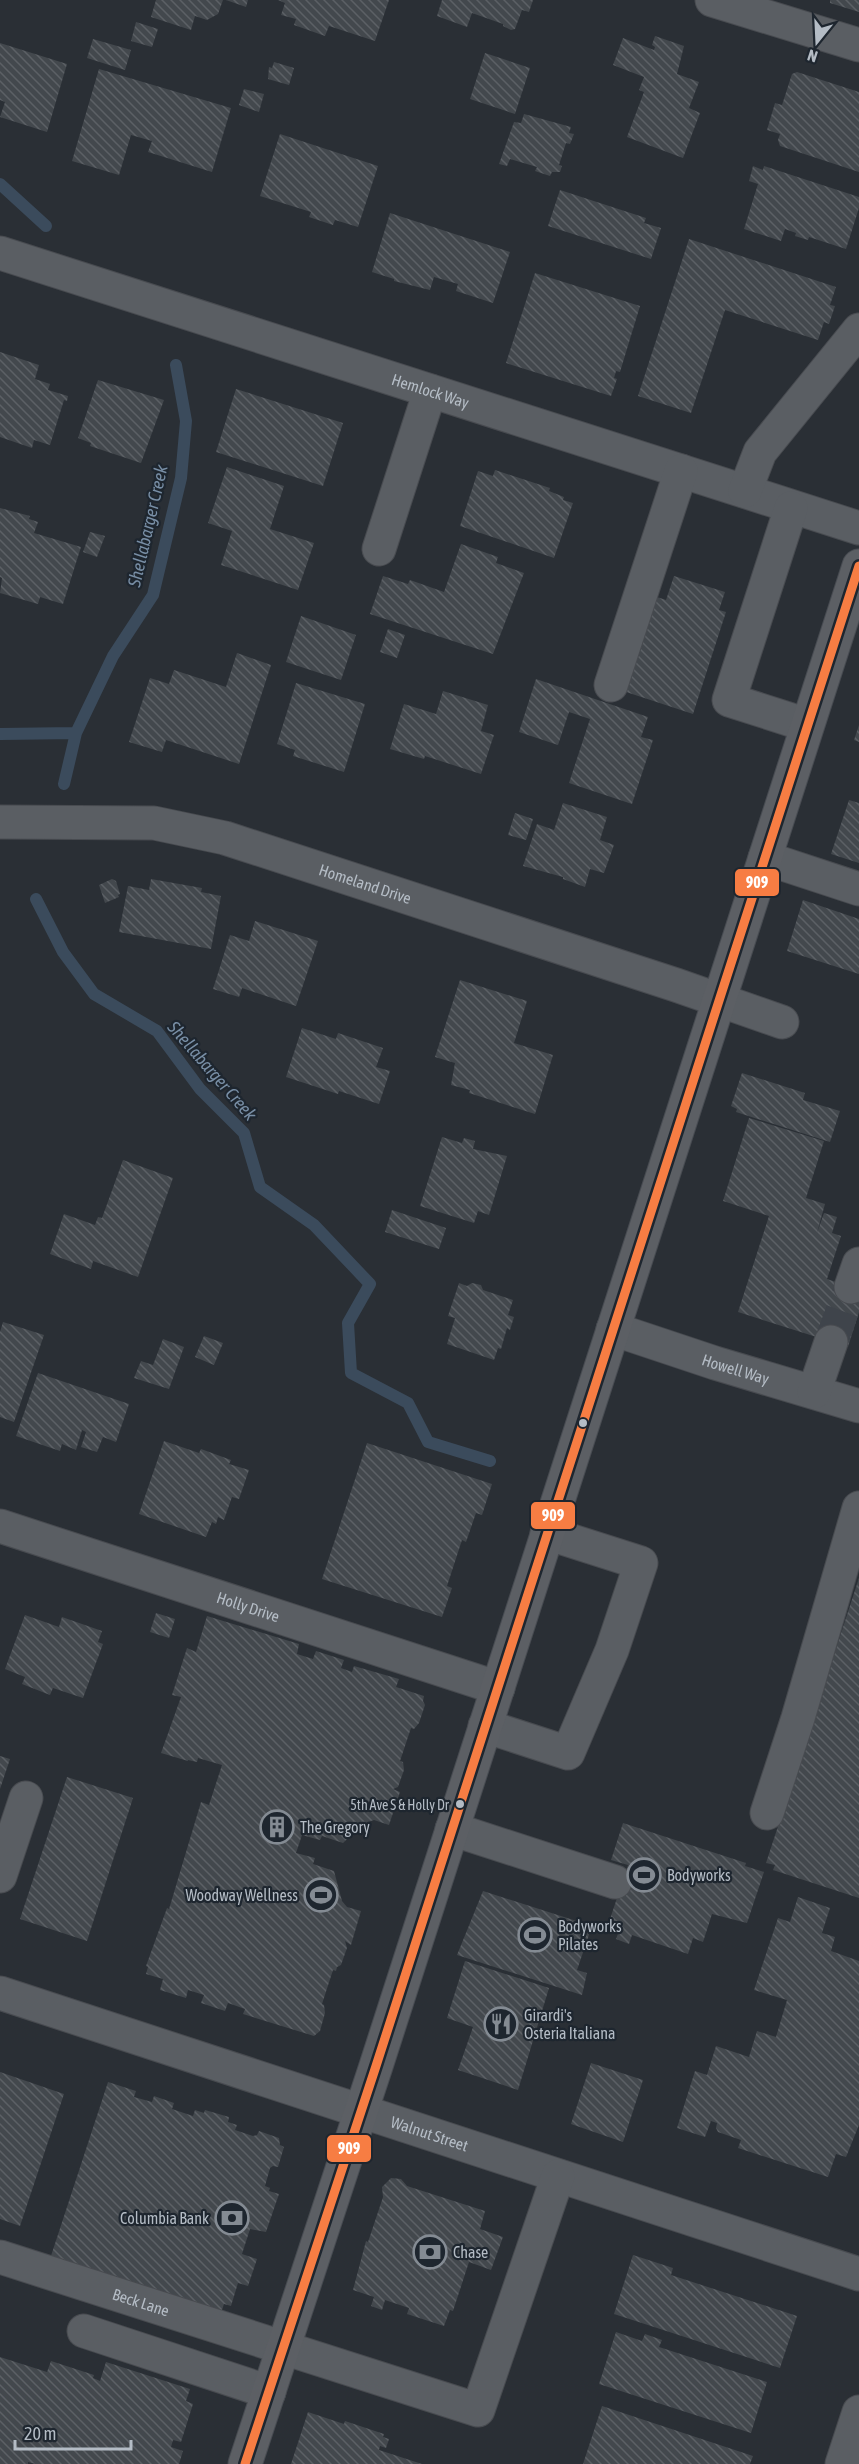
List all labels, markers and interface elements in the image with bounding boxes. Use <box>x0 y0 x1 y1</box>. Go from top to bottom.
north arrow <box>787 12 847 72</box>
text: N <box>805 46 820 66</box>
street label: Hemlock Way <box>390 370 472 413</box>
water label: Shellabarger Creek <box>123 462 172 590</box>
street label: Homeland Drive <box>317 860 414 907</box>
line badge: 909 <box>734 868 780 897</box>
text: 909 <box>746 873 769 891</box>
water label: Shellabarger Creek <box>163 1016 262 1125</box>
street label: Howell Way <box>700 1350 772 1389</box>
unlabelled marker <box>577 1417 589 1429</box>
line badge: 909 <box>530 1501 576 1530</box>
text: 909 <box>542 1506 565 1524</box>
street label: Holly Drive <box>214 1588 282 1625</box>
place label: 5th Ave S & Holly Dr <box>350 1797 450 1813</box>
marker: 5th Ave S & Holly Dr <box>454 1798 466 1810</box>
building icon: The Gregory <box>259 1809 295 1845</box>
place label: The Gregory <box>300 1818 370 1837</box>
sports icon: Bodyworks <box>626 1857 662 1893</box>
place label: Bodyworks <box>667 1866 731 1885</box>
sports icon: Woodway Wellness <box>303 1877 339 1913</box>
place label: Woodway Wellness <box>185 1886 298 1905</box>
sports icon: Bodyworks Pilates <box>517 1917 553 1953</box>
place label: Bodyworks Pilates <box>558 1917 622 1953</box>
restaurant icon: Girardi's Osteria Italiana <box>483 2006 519 2042</box>
place label: Girardi's Osteria Italiana <box>524 2006 615 2042</box>
street label: Walnut Street <box>389 2112 471 2155</box>
line badge: 909 <box>326 2134 372 2163</box>
text: 909 <box>338 2139 361 2157</box>
bank icon: Columbia Bank <box>214 2200 250 2236</box>
place label: Columbia Bank <box>120 2209 209 2227</box>
bank icon: Chase <box>412 2234 448 2270</box>
place label: Chase <box>453 2243 488 2261</box>
street label: Beck Lane <box>110 2285 172 2320</box>
scale bar <box>15 2413 130 2451</box>
text: 20 m <box>24 2423 56 2444</box>

